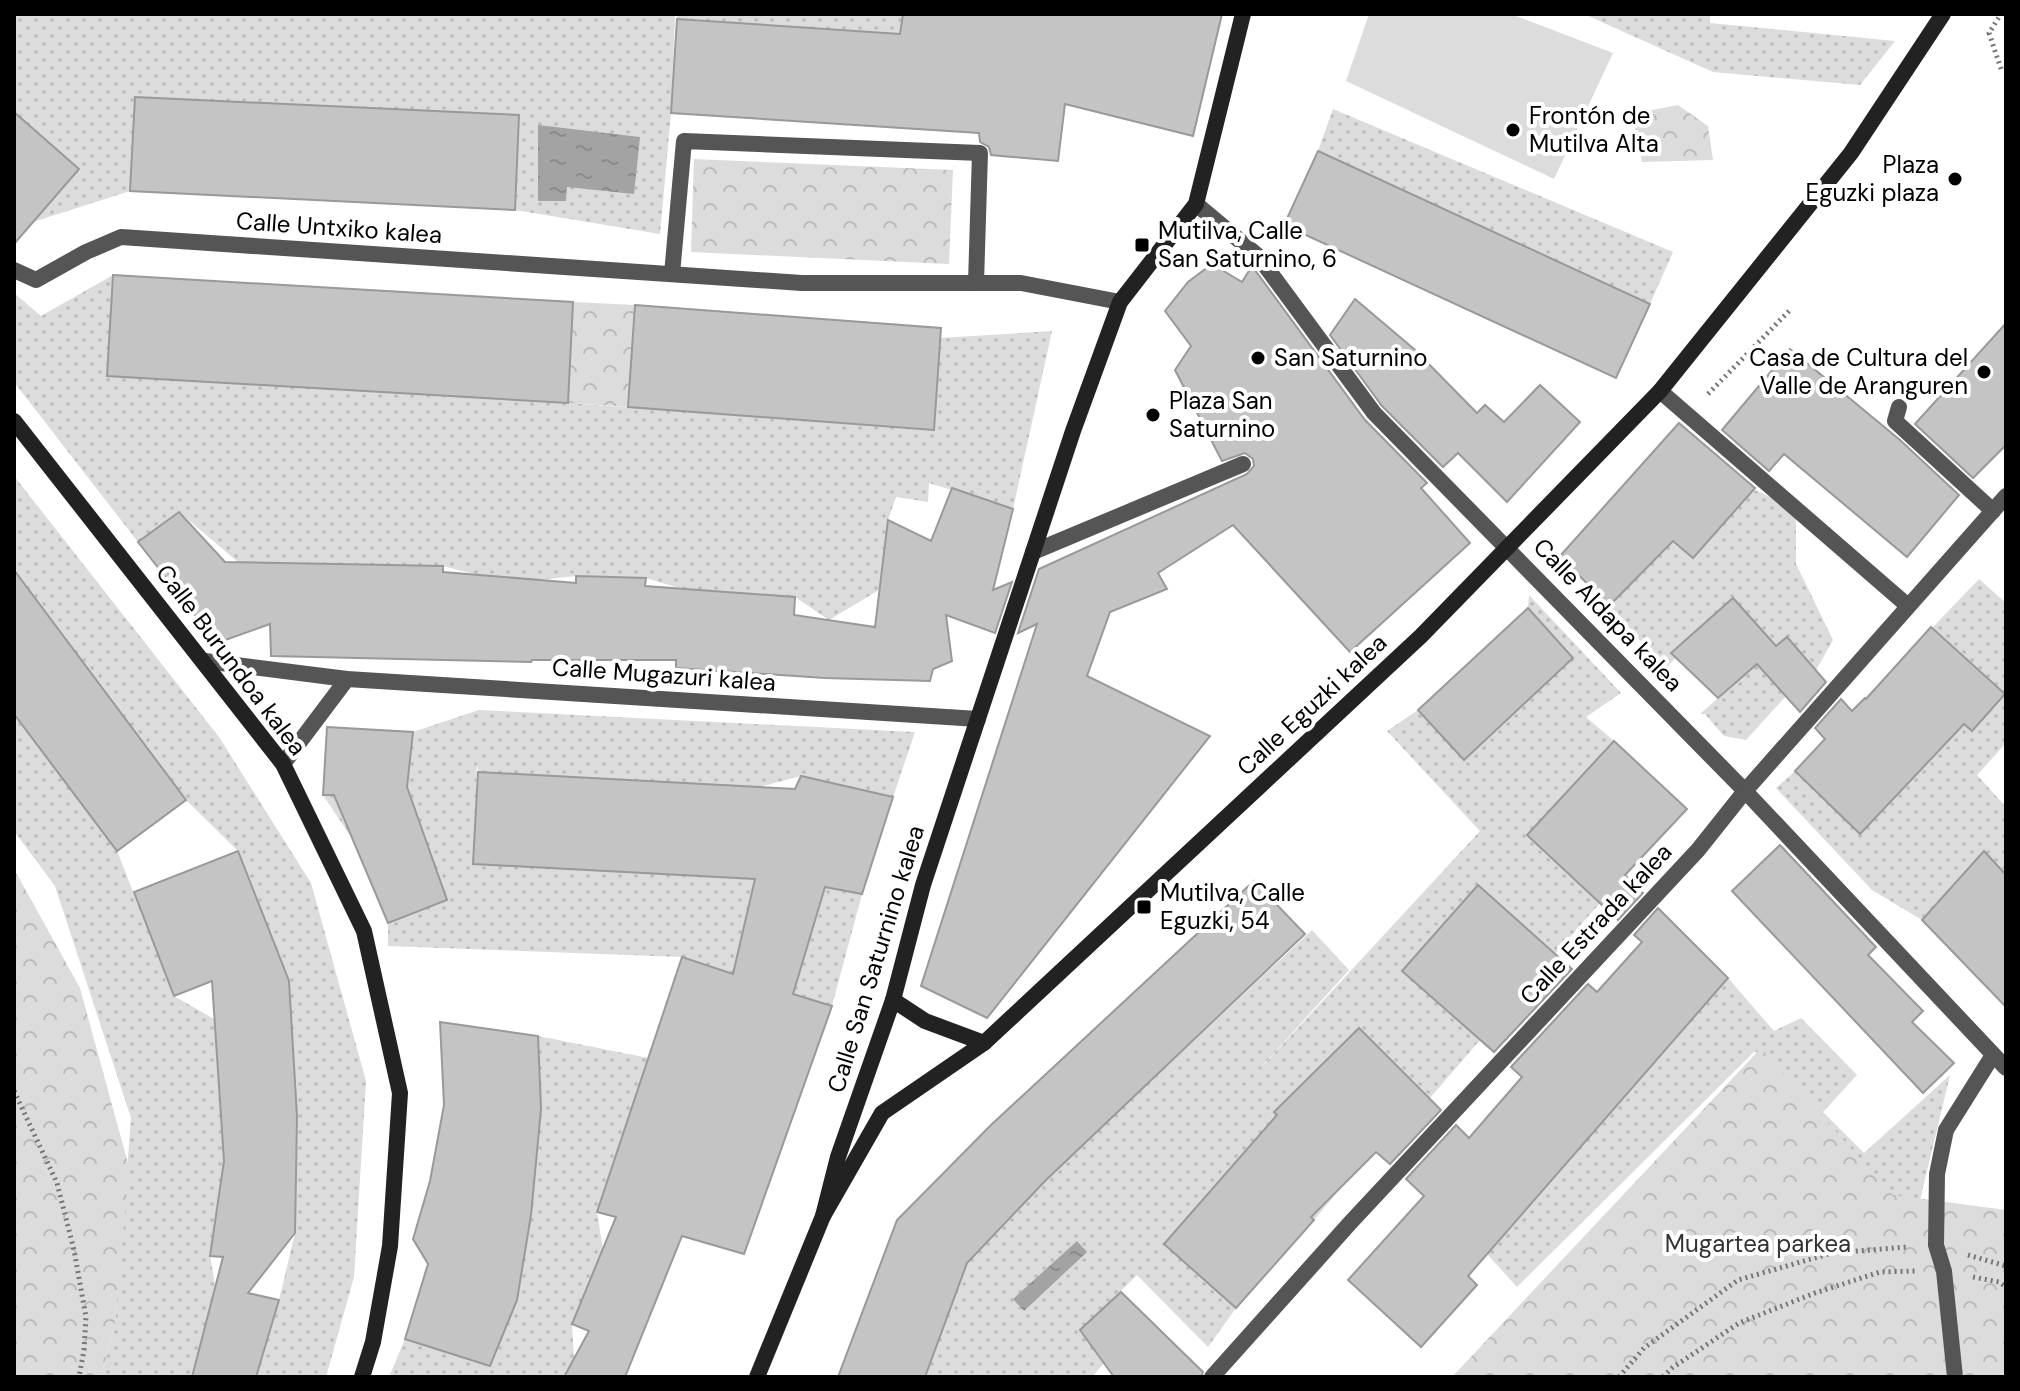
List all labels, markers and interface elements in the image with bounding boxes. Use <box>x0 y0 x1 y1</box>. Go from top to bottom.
place label: Frontón de Mutilva Alta <box>1529 100 1659 159</box>
marker: Frontón de Mutilva Alta <box>1504 121 1522 139</box>
place label: Plaza Eguzki plaza <box>1806 149 1939 208</box>
marker: Plaza Eguzki plaza <box>1946 170 1964 188</box>
street label: Calle Untxiko kalea <box>235 205 443 250</box>
place label: Mutilva, Calle San Saturnino, 6 <box>1158 215 1337 274</box>
marker: Mutilva, Calle San Saturnino, 6 <box>1133 236 1151 254</box>
place label: San Saturnino <box>1274 342 1427 373</box>
place label: Casa de Cultura del Valle de Aranguren <box>1749 342 1968 401</box>
marker: San Saturnino <box>1249 349 1267 367</box>
marker: Casa de Cultura del Valle de Aranguren <box>1975 363 1993 381</box>
place label: Plaza San Saturnino <box>1169 385 1275 444</box>
marker: Plaza San Saturnino <box>1144 406 1162 424</box>
street label: Calle Aldapa kalea <box>1527 531 1690 698</box>
street label: Calle Burundoa kalea <box>149 558 313 761</box>
street label: Calle Eguzki kalea <box>1230 627 1393 782</box>
street label: Calle Mugazuri kalea <box>551 651 777 698</box>
street label: Calle San Saturnino kalea <box>820 821 931 1096</box>
street label: Calle Estrada kalea <box>1513 837 1678 1011</box>
place label: Mutilva, Calle Eguzki, 54 <box>1160 877 1305 936</box>
marker: Mutilva, Calle Eguzki, 54 <box>1135 898 1153 916</box>
park label: Mugartea parkea <box>1665 1228 1851 1259</box>

